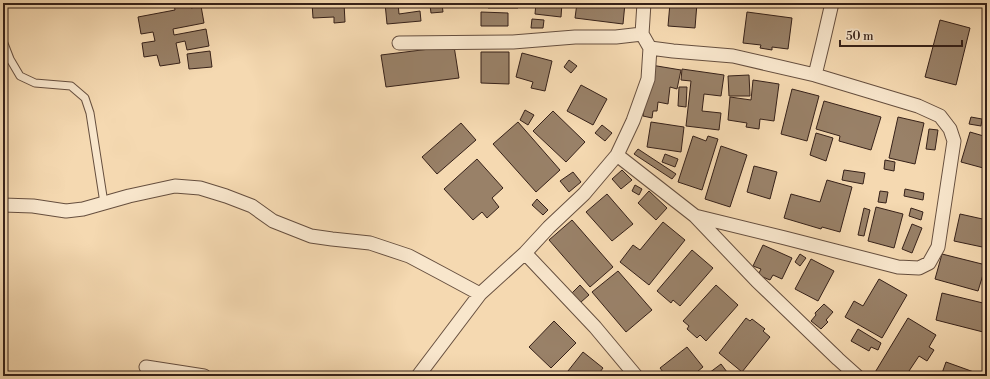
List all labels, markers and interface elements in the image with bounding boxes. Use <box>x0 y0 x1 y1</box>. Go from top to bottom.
scale bar <box>840 22 962 48</box>
text: 50 m <box>846 29 874 44</box>

